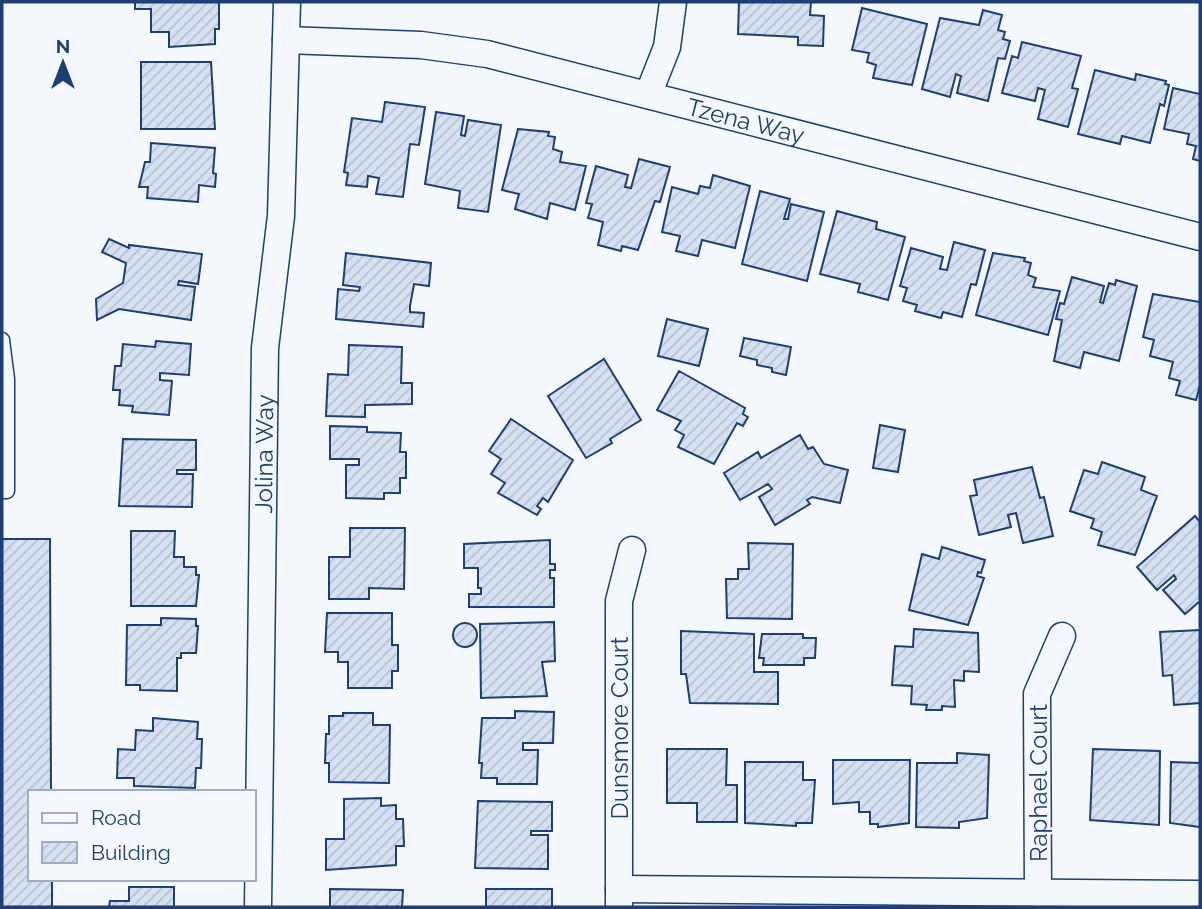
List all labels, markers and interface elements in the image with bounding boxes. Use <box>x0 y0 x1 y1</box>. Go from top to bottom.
north arrow <box>28 28 98 98</box>
text: N <box>56 35 70 57</box>
street label: Tzena Way <box>684 91 808 149</box>
street label: Jolina Way <box>248 394 279 514</box>
street label: Dunsmore Court <box>605 636 634 820</box>
street label: Raphael Court <box>1024 704 1053 862</box>
legend <box>28 790 256 881</box>
text: Road <box>91 805 141 830</box>
text: Building <box>91 840 171 865</box>

